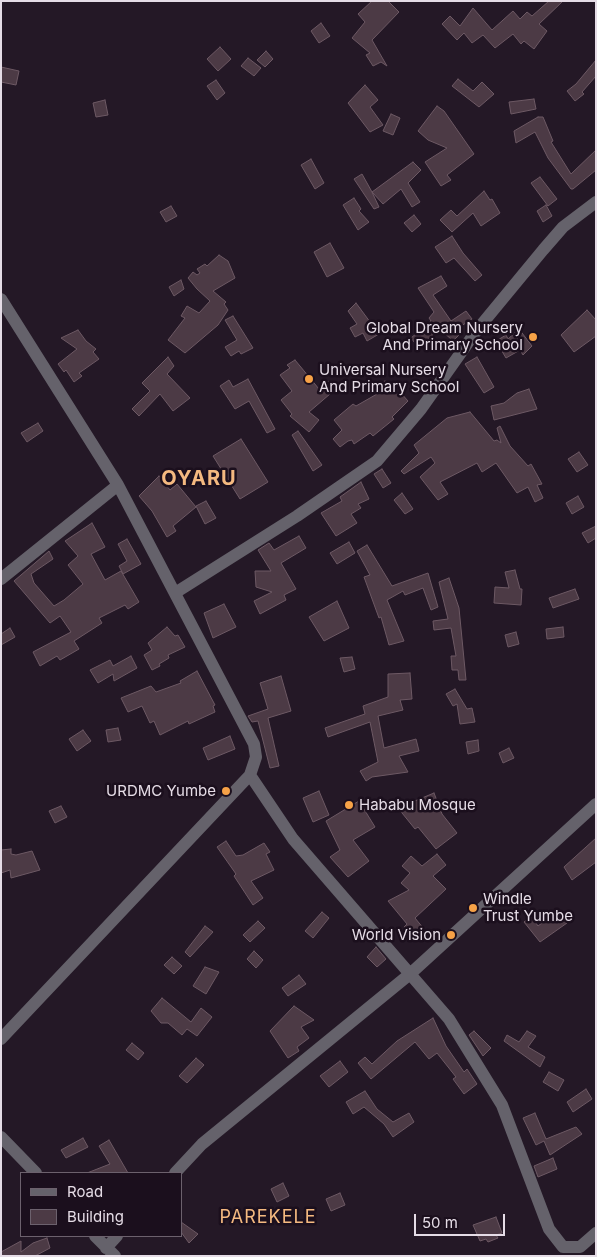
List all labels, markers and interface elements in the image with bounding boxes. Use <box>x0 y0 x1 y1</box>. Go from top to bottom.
place label: Global Dream Nursery And Primary School <box>366 319 523 354</box>
marker: Global Dream Nursery And Primary School <box>527 331 539 343</box>
place label: Universal Nursery And Primary School <box>319 361 459 396</box>
marker: Universal Nursery And Primary School <box>303 373 315 385</box>
district label: OYARU <box>161 467 237 491</box>
place label: URDMC Yumbe <box>106 782 216 800</box>
marker: URDMC Yumbe <box>220 785 232 797</box>
place label: Hababu Mosque <box>359 796 476 814</box>
marker: Hababu Mosque <box>343 799 355 811</box>
place label: Windle Trust Yumbe <box>483 890 573 925</box>
marker: Windle Trust Yumbe <box>467 902 479 914</box>
place label: World Vision <box>352 926 441 944</box>
marker: World Vision <box>445 929 457 941</box>
legend <box>20 1172 182 1237</box>
text: Road <box>67 1182 103 1201</box>
scale bar <box>417 1204 508 1236</box>
text: Building <box>67 1207 124 1226</box>
district label: PAREKELE <box>219 1207 317 1229</box>
text: 50 m <box>422 1213 458 1232</box>

